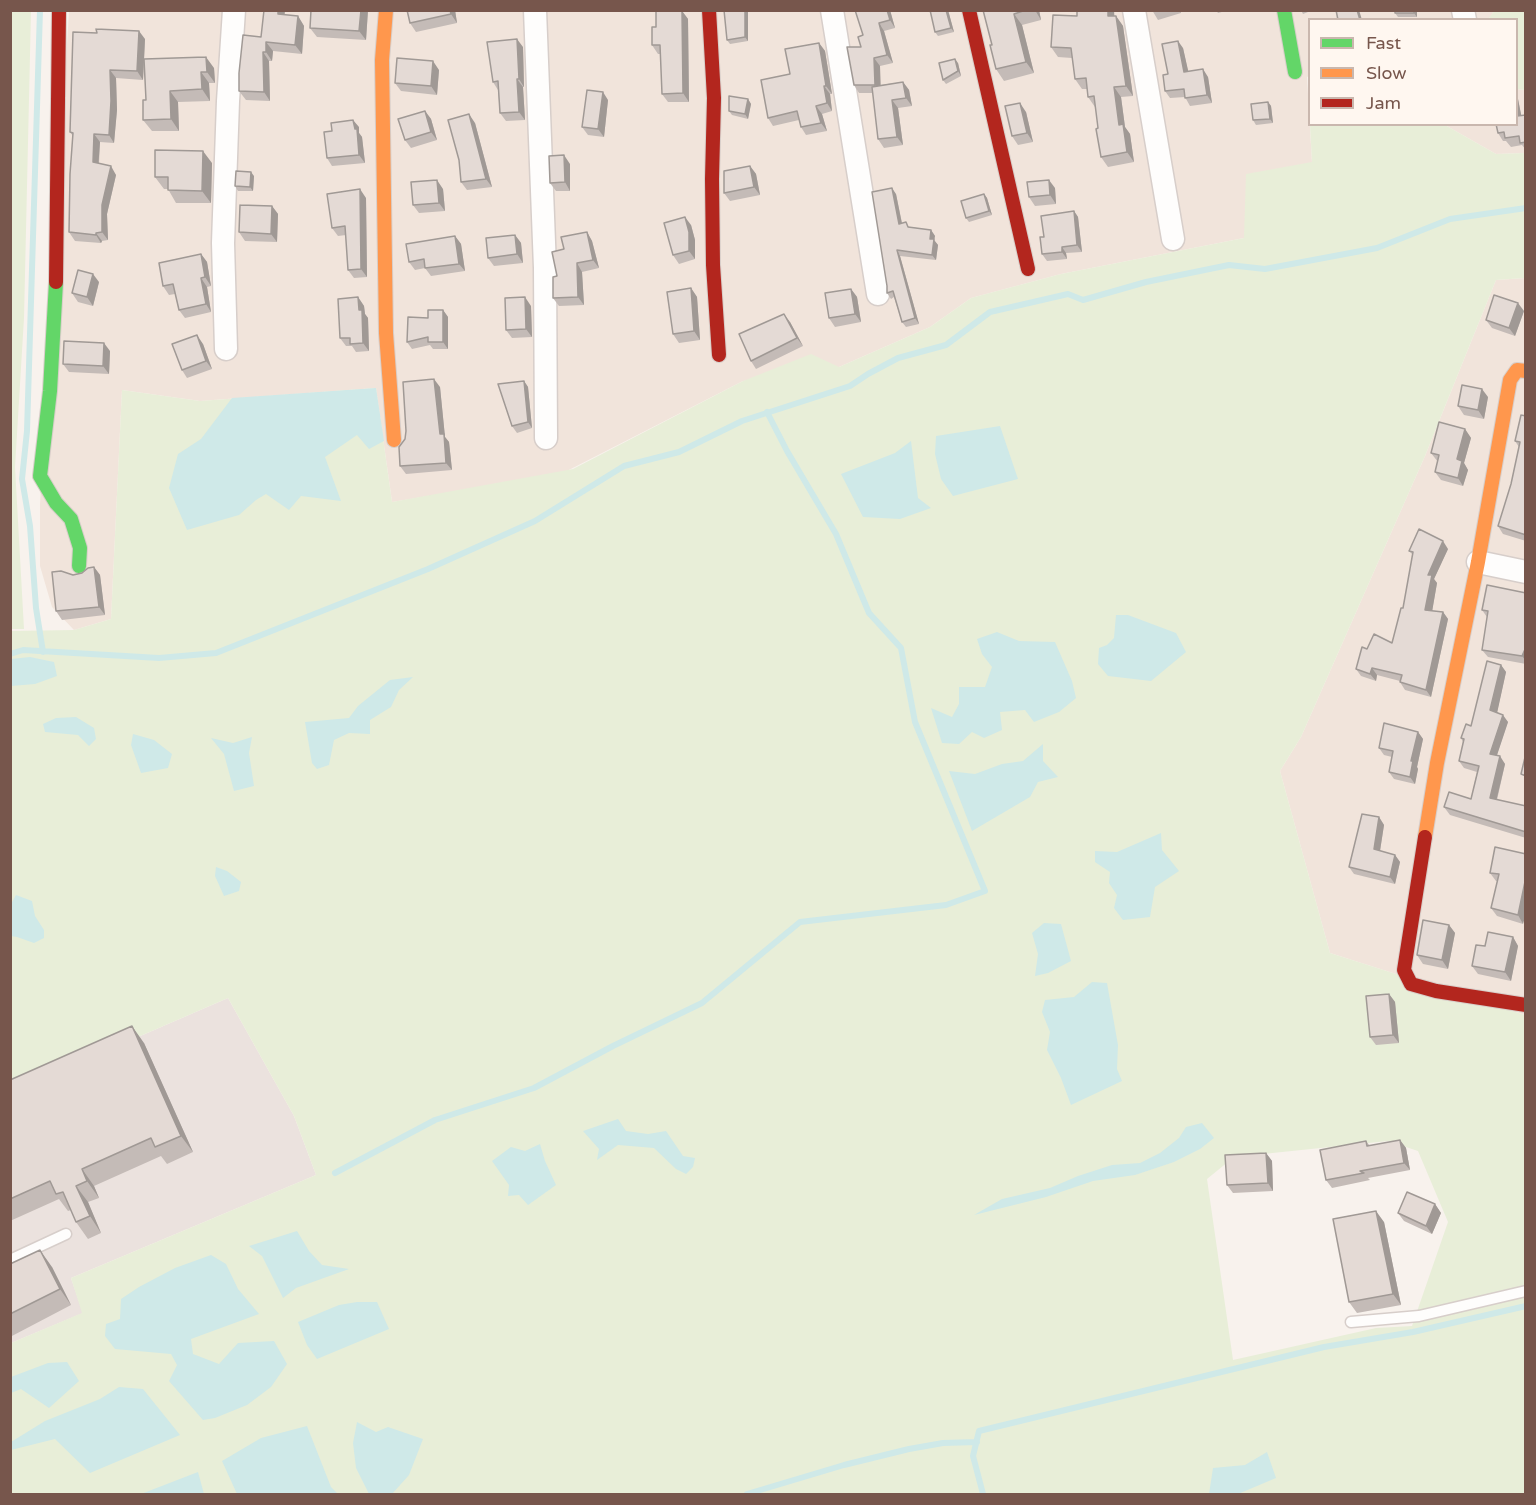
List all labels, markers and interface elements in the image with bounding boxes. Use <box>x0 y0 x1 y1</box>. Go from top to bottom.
legend <box>1308 18 1518 126</box>
text: Fast <box>1366 32 1401 54</box>
text: Slow <box>1366 62 1407 84</box>
text: Jam <box>1366 92 1401 114</box>

